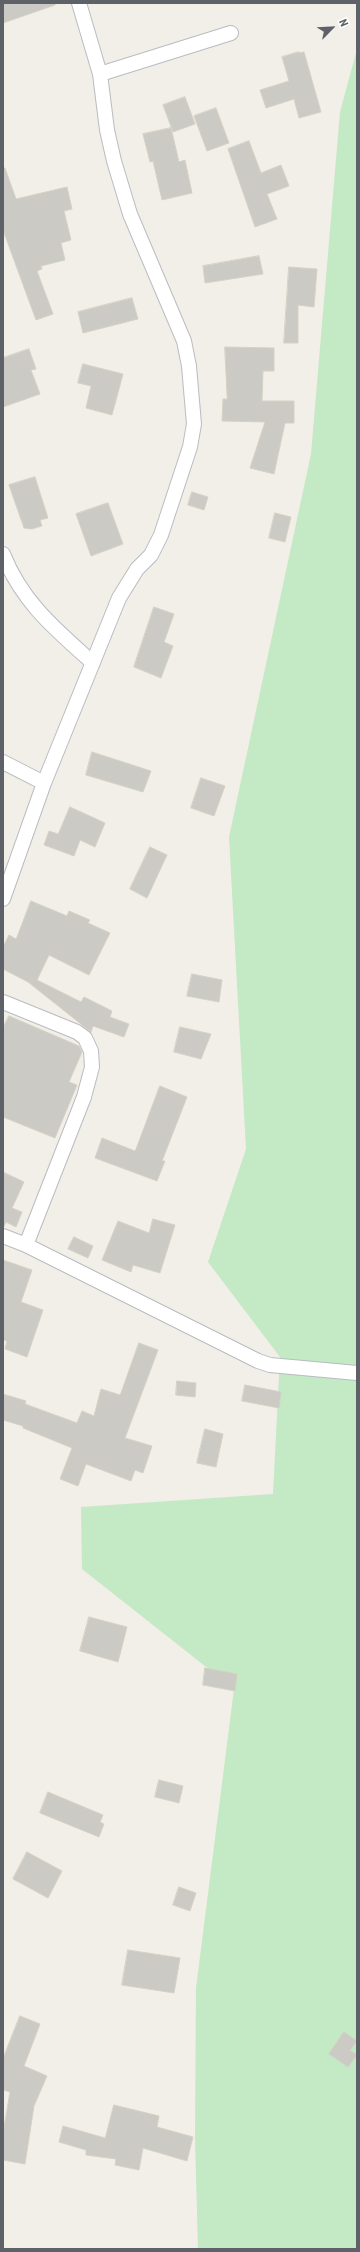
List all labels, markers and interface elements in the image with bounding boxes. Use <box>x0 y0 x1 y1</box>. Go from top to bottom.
north arrow <box>312 8 352 48</box>
text: N <box>336 17 351 29</box>

